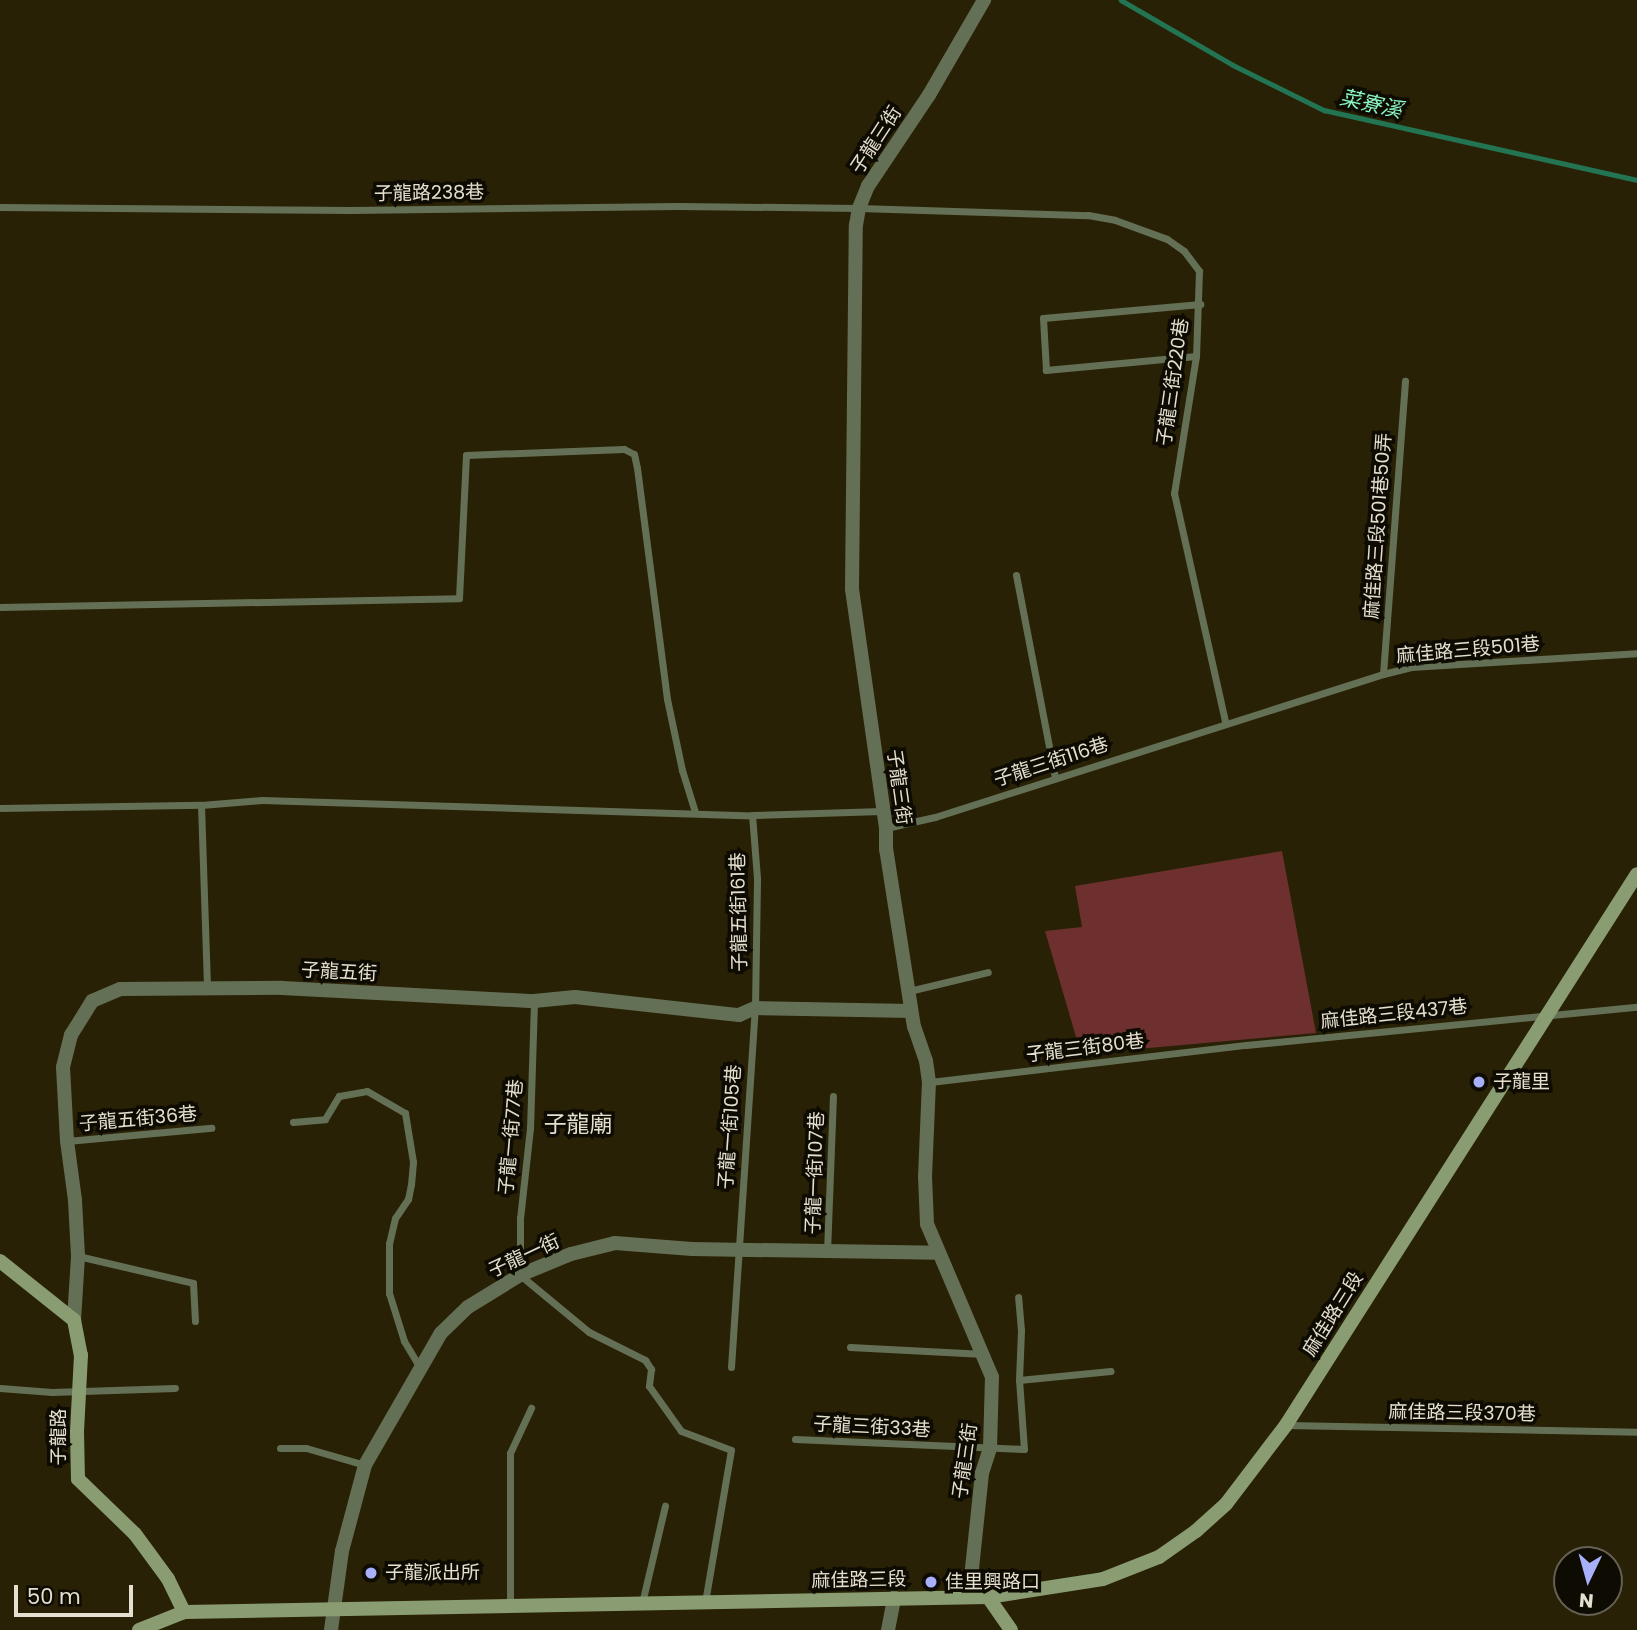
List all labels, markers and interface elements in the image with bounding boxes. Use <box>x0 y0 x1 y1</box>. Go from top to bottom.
water label: 菜寮溪 <box>1337 85 1405 123</box>
street label: 子龍三街 <box>846 102 906 178</box>
street label: 子龍路238巷 <box>374 181 484 205</box>
street label: 子龍三街220巷 <box>1153 317 1193 447</box>
street label: 麻佳路三段501巷50弄 <box>1360 432 1396 620</box>
street label: 麻佳路三段501巷 <box>1395 632 1541 668</box>
street label: 子龍三街116巷 <box>991 733 1111 791</box>
street label: 子龍三街 <box>882 748 916 826</box>
street label: 子龍五街161巷 <box>727 852 751 972</box>
street label: 子龍五街 <box>300 959 378 985</box>
street label: 麻佳路三段437巷 <box>1319 995 1469 1033</box>
street label: 子龍三街80巷 <box>1025 1029 1145 1067</box>
street label: 子龍一街105巷 <box>714 1064 746 1190</box>
place label: 子龍里 <box>1493 1071 1550 1093</box>
marker: 子龍里 <box>1471 1074 1487 1090</box>
street label: 子龍一街77巷 <box>495 1078 527 1196</box>
street label: 子龍五街36巷 <box>78 1102 198 1136</box>
district label: 子龍廟 <box>544 1110 612 1138</box>
street label: 子龍一街107巷 <box>801 1111 829 1235</box>
street label: 子龍一街 <box>485 1230 563 1282</box>
street label: 麻佳路三段 <box>1298 1268 1368 1360</box>
street label: 麻佳路三段370巷 <box>1388 1400 1536 1426</box>
street label: 子龍路 <box>48 1409 70 1465</box>
street label: 子龍三街33巷 <box>813 1413 931 1441</box>
street label: 子龍三街 <box>948 1422 982 1500</box>
north arrow <box>1553 1546 1623 1616</box>
place label: 子龍派出所 <box>385 1562 480 1584</box>
marker: 子龍派出所 <box>363 1565 379 1581</box>
street label: 麻佳路三段 <box>811 1568 907 1592</box>
scale bar <box>18 1570 136 1614</box>
place label: 佳里興路口 <box>945 1571 1040 1593</box>
marker: 佳里興路口 <box>923 1574 939 1590</box>
text: 50 m <box>27 1582 81 1611</box>
text: N <box>1578 1586 1595 1614</box>

